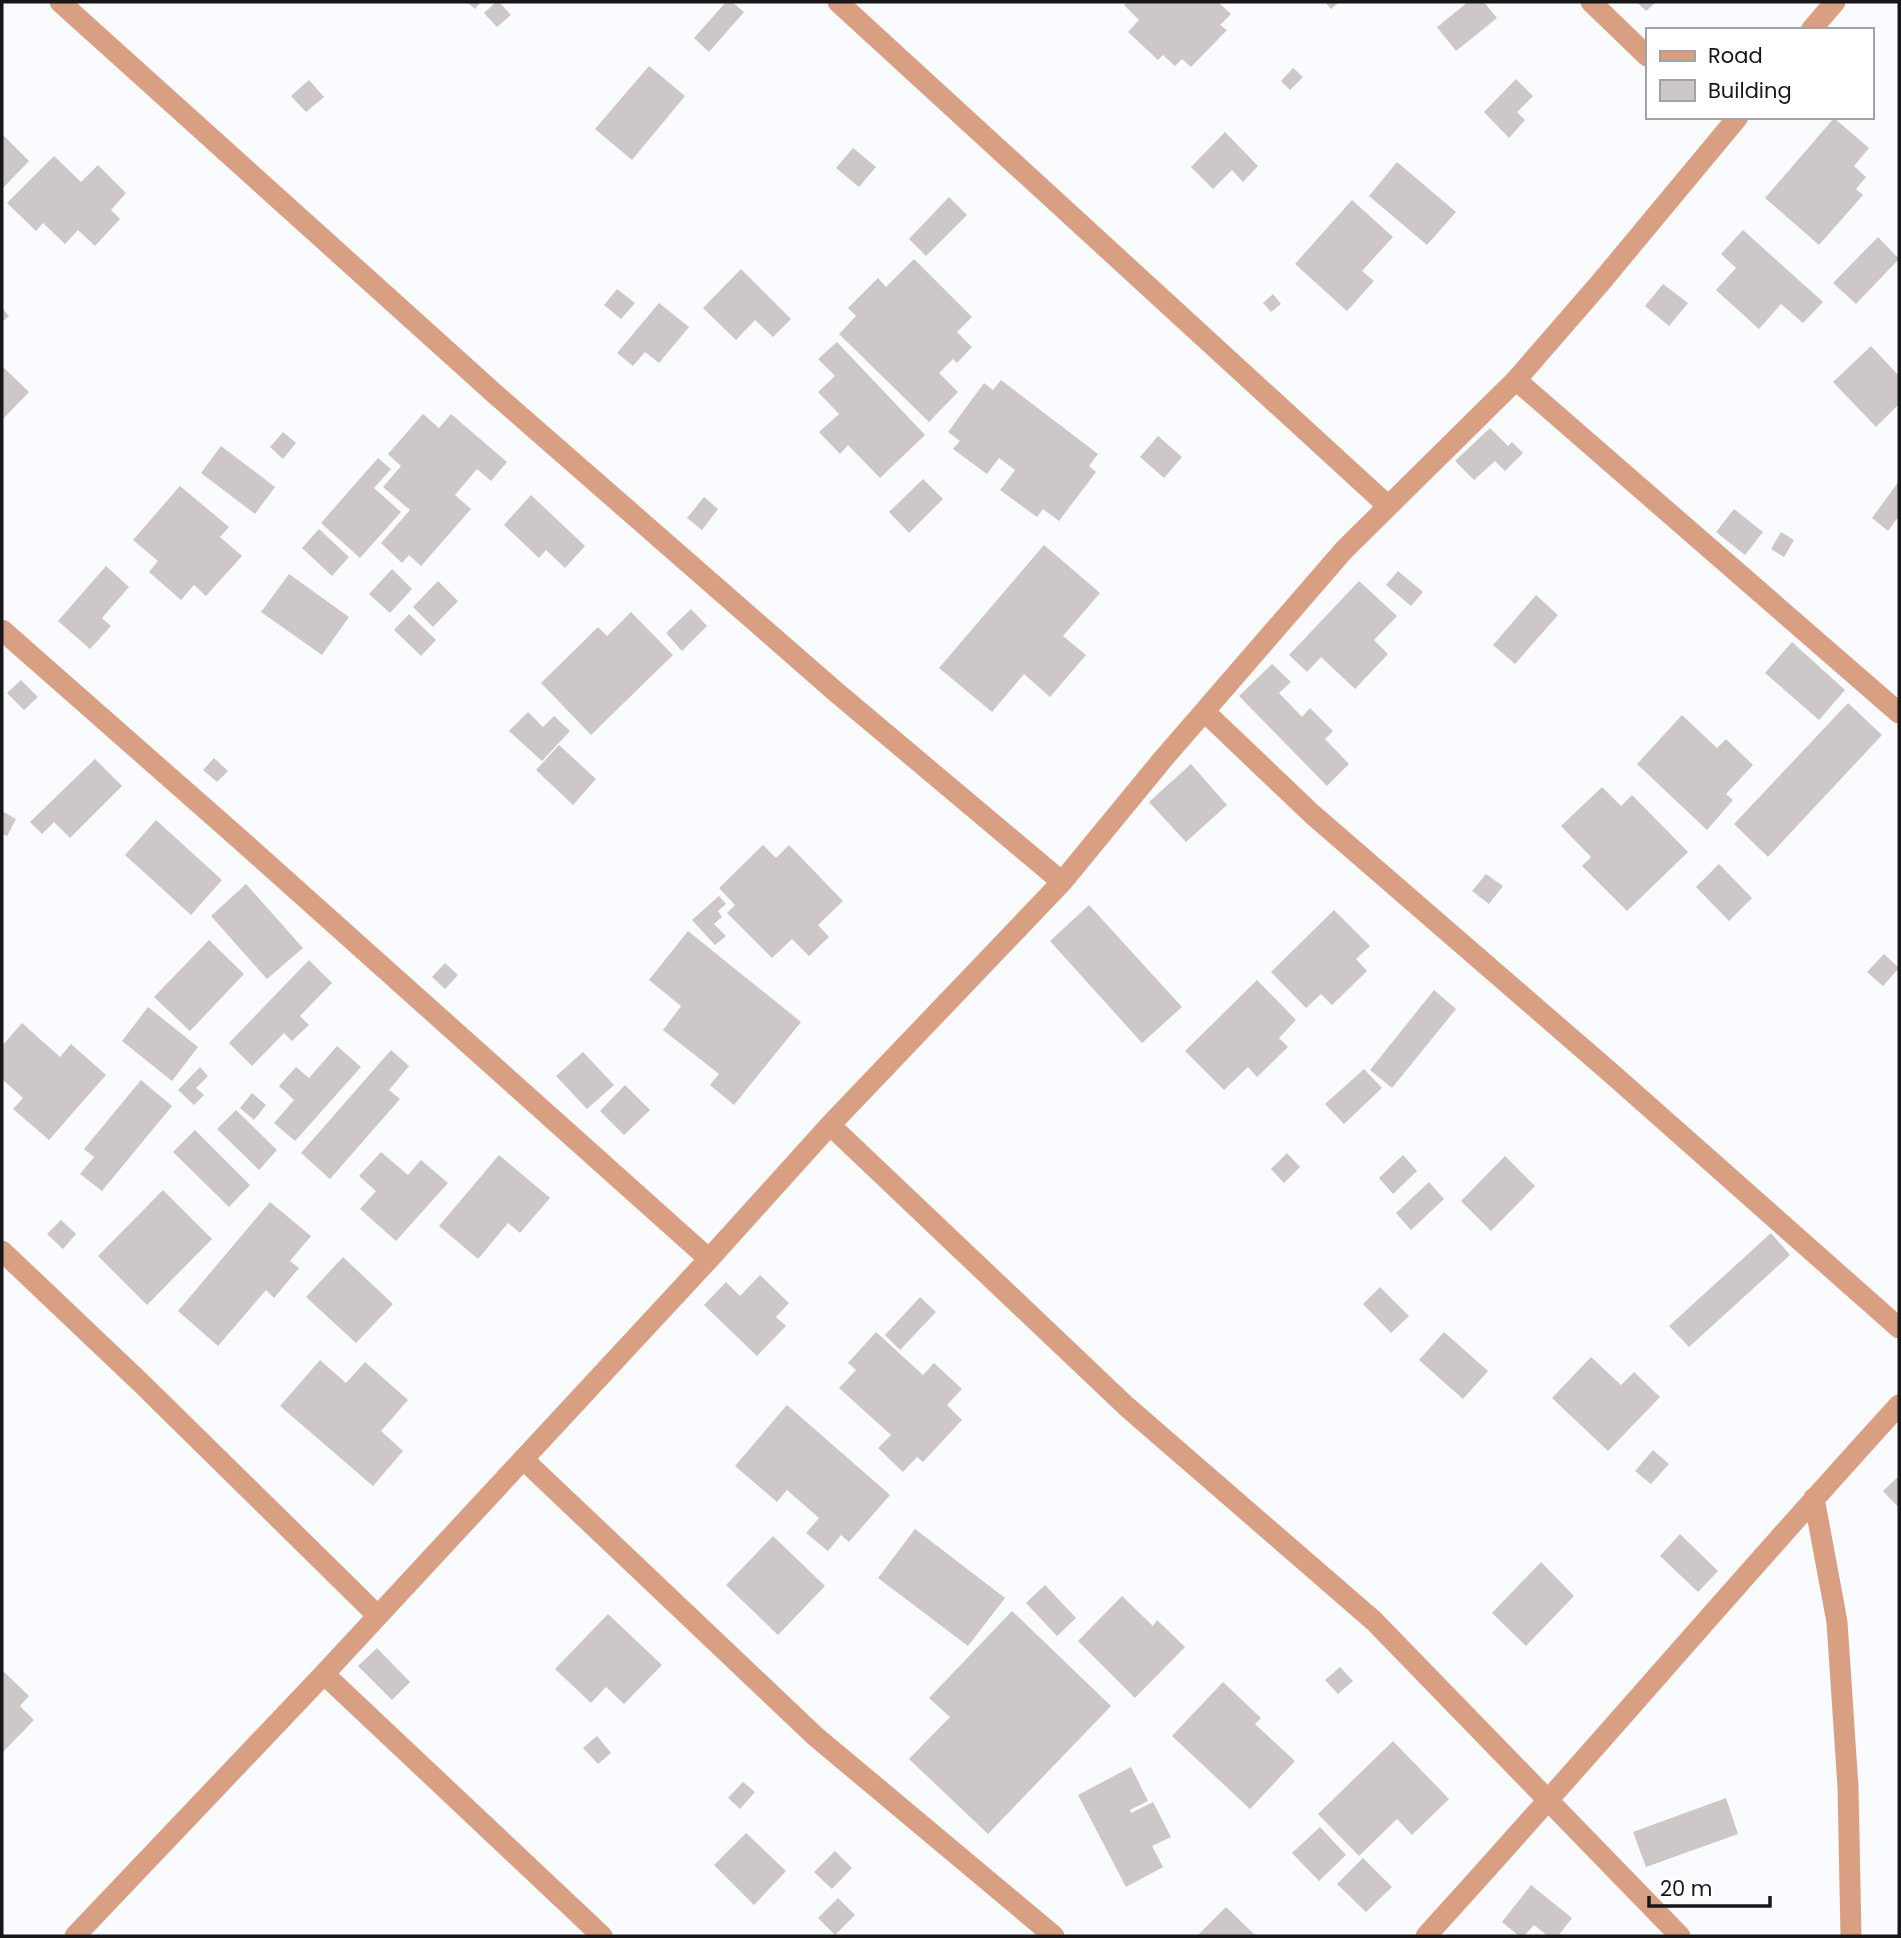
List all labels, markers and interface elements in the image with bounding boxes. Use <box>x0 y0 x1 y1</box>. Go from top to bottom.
legend <box>1646 28 1873 119</box>
text: Road <box>1708 41 1763 70</box>
text: Building <box>1708 76 1792 105</box>
scale bar <box>1649 1864 1770 1908</box>
text: 20 m <box>1660 1874 1713 1903</box>

